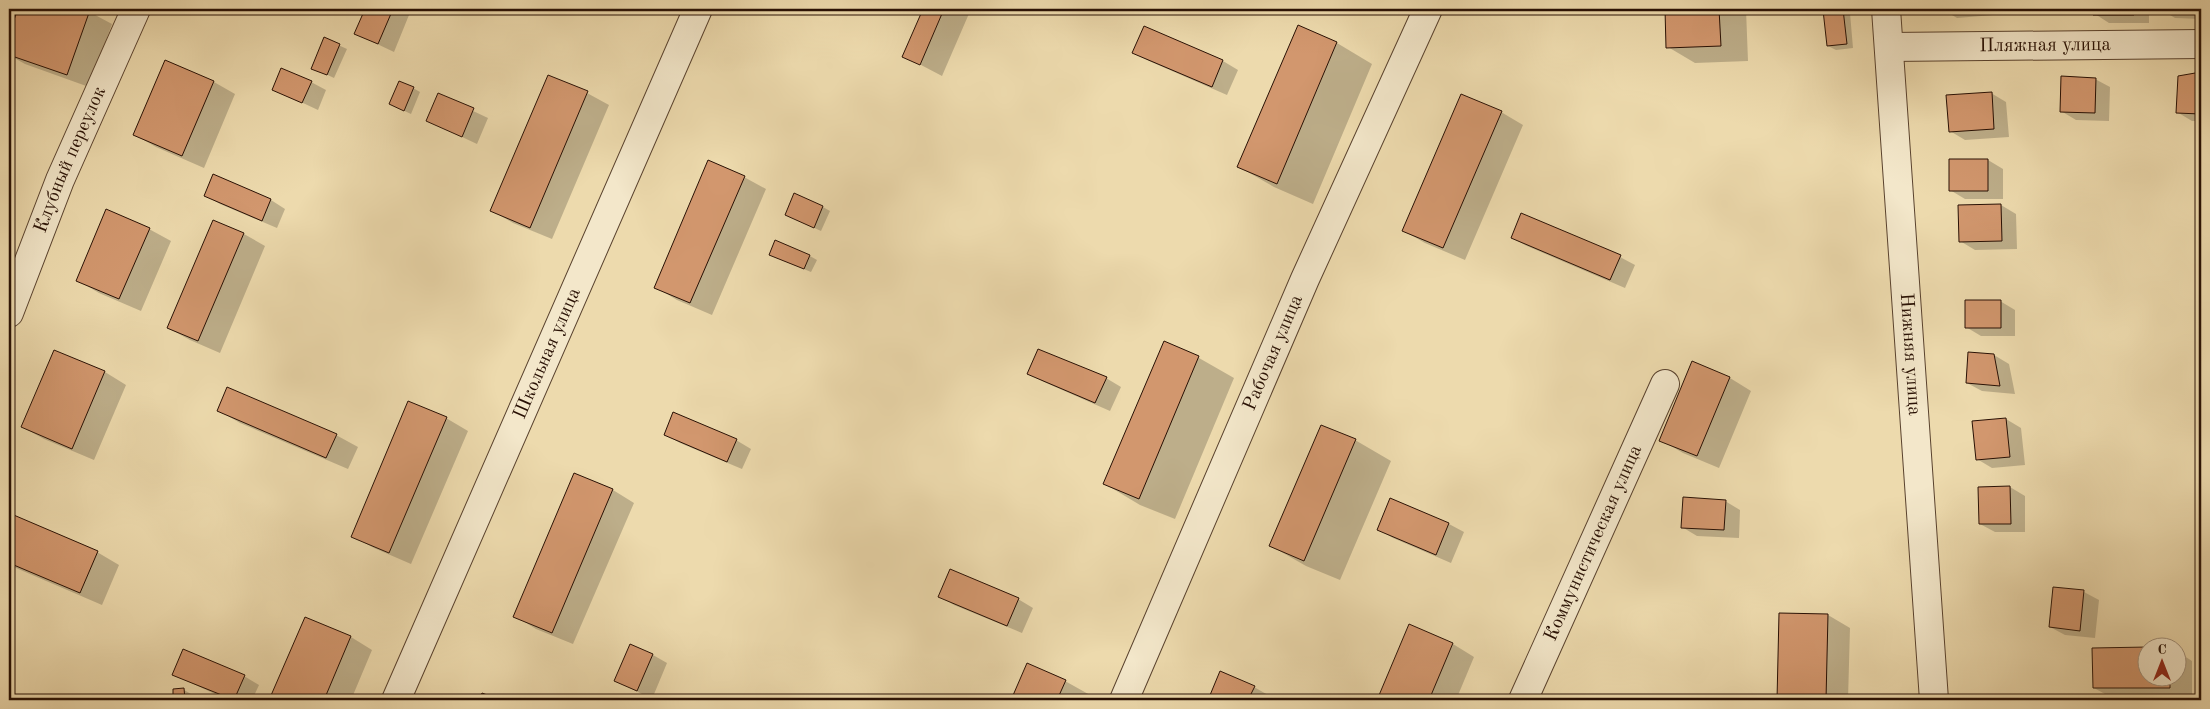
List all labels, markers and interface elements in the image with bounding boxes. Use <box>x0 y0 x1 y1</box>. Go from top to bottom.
street label: Пляжная улица <box>1979 35 2112 56</box>
street label: Клубный переулок <box>31 83 110 236</box>
street label: Школьная улица <box>510 285 585 422</box>
street label: Рабочая улица <box>1240 291 1307 413</box>
street label: Нижняя улица <box>1896 292 1924 417</box>
street label: Коммунистическая улица <box>1541 442 1646 644</box>
north arrow <box>2138 636 2188 686</box>
text: С <box>2157 643 2167 657</box>

